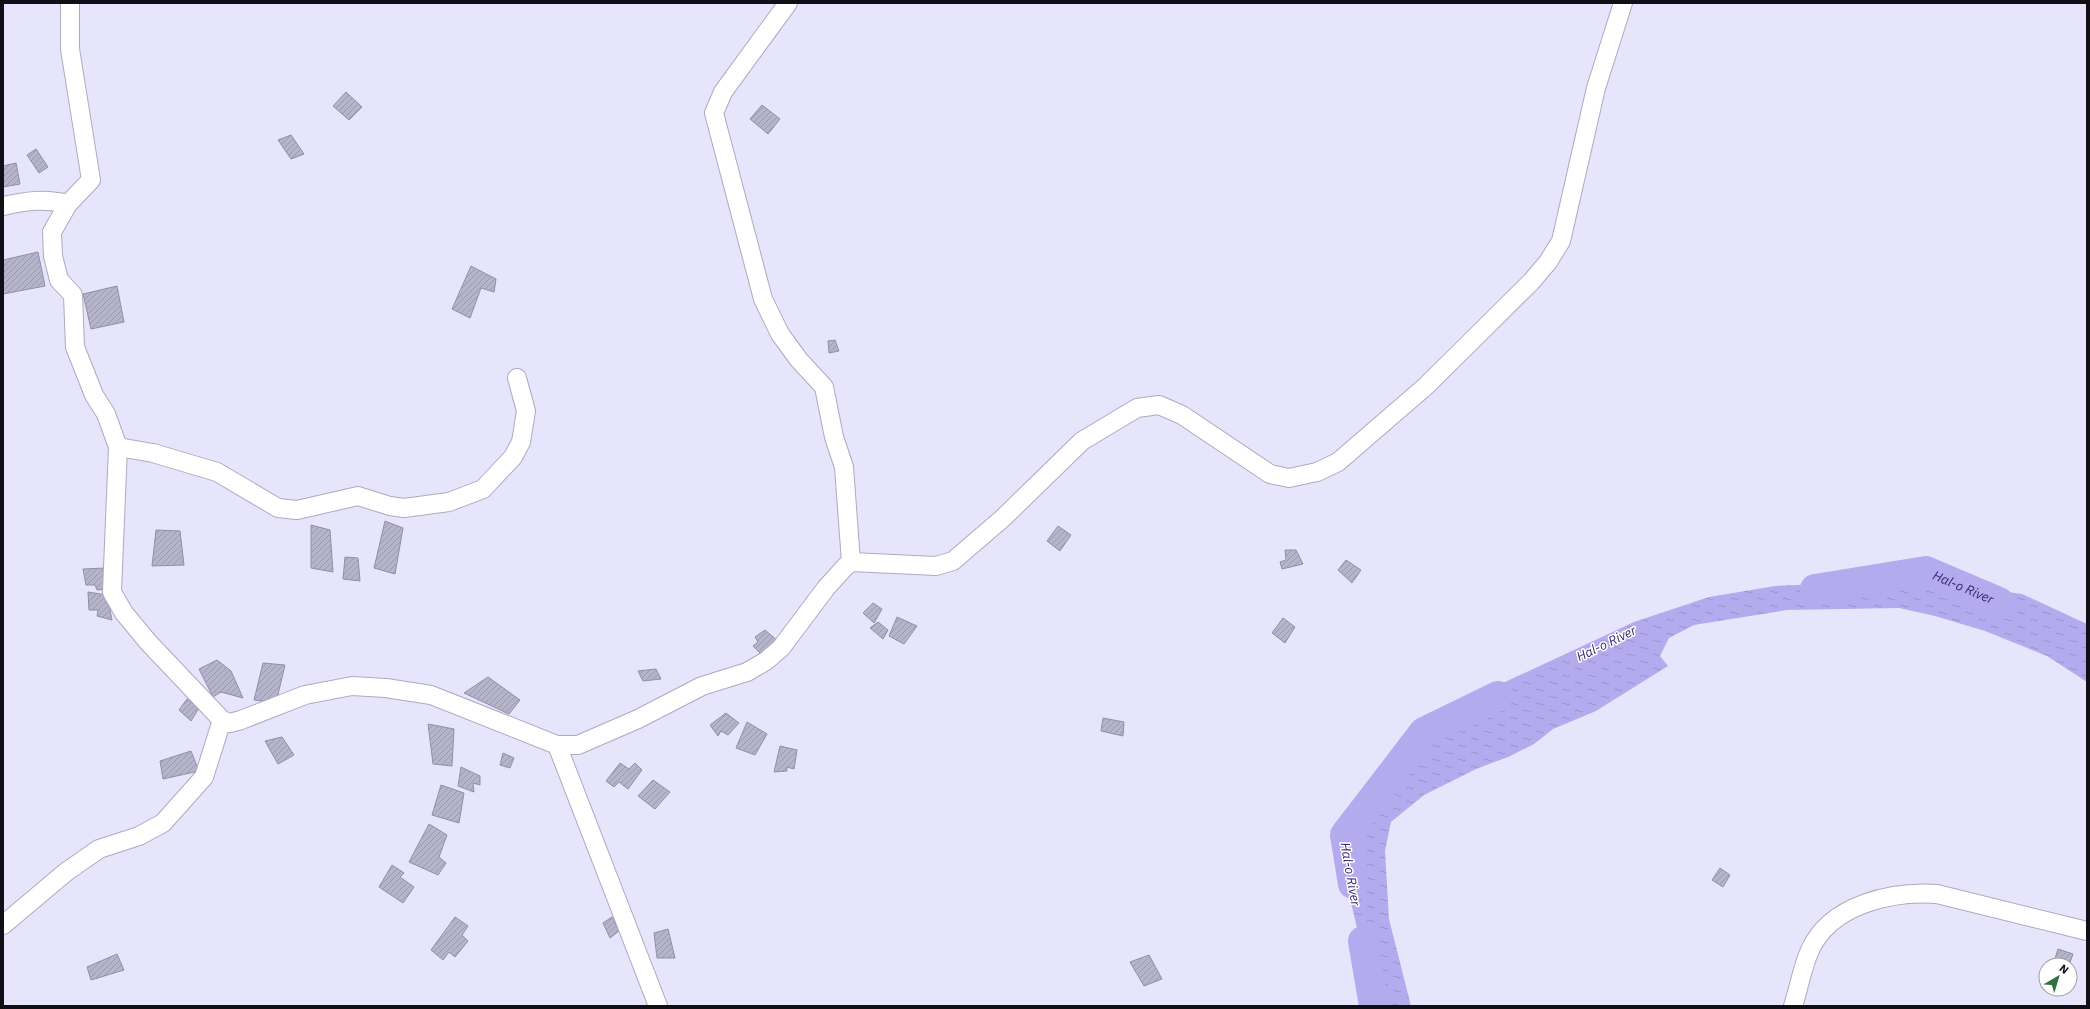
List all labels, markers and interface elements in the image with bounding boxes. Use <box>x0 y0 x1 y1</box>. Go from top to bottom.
water label: Hal-o River <box>1930 567 1997 608</box>
water label: Hal-o River <box>1574 621 1640 665</box>
water label: Hal-o River <box>1337 841 1365 908</box>
north arrow <box>2038 957 2078 997</box>
text: N <box>2057 961 2072 977</box>

